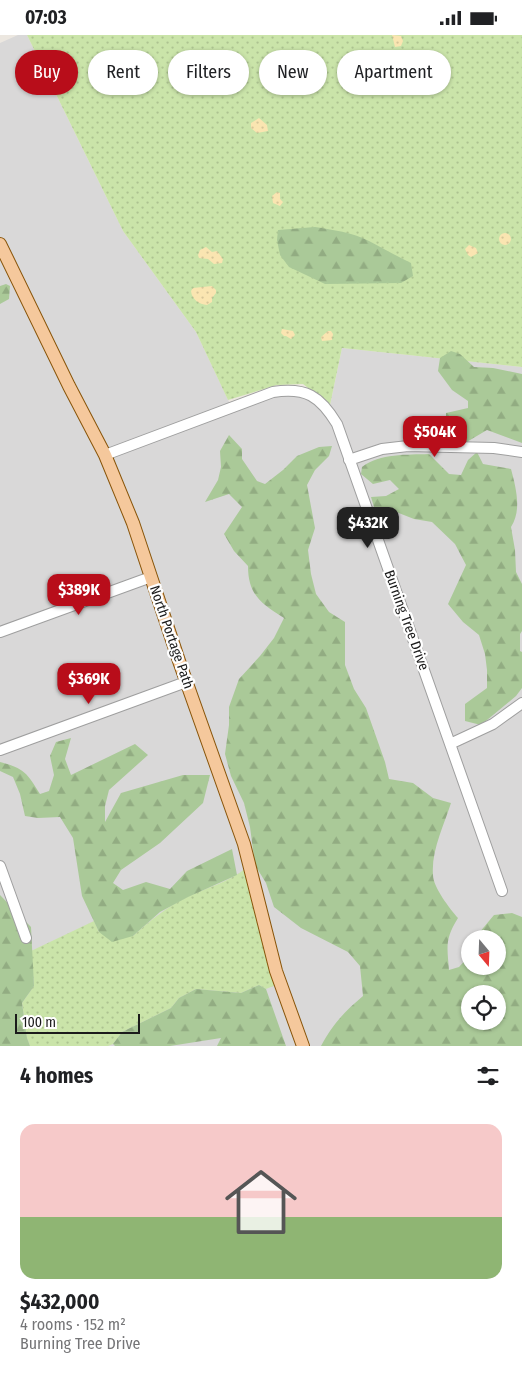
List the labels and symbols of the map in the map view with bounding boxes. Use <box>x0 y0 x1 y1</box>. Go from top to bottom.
pin: $504K <box>400 415 470 458</box>
pin: $432K <box>333 507 403 549</box>
street label: Burning Tree Drive <box>381 568 433 673</box>
pin: $389K <box>44 573 114 616</box>
street label: North Portage Path <box>146 583 197 691</box>
pin: $369K <box>54 663 124 705</box>
north arrow <box>461 930 506 975</box>
scale bar <box>15 1011 140 1034</box>

